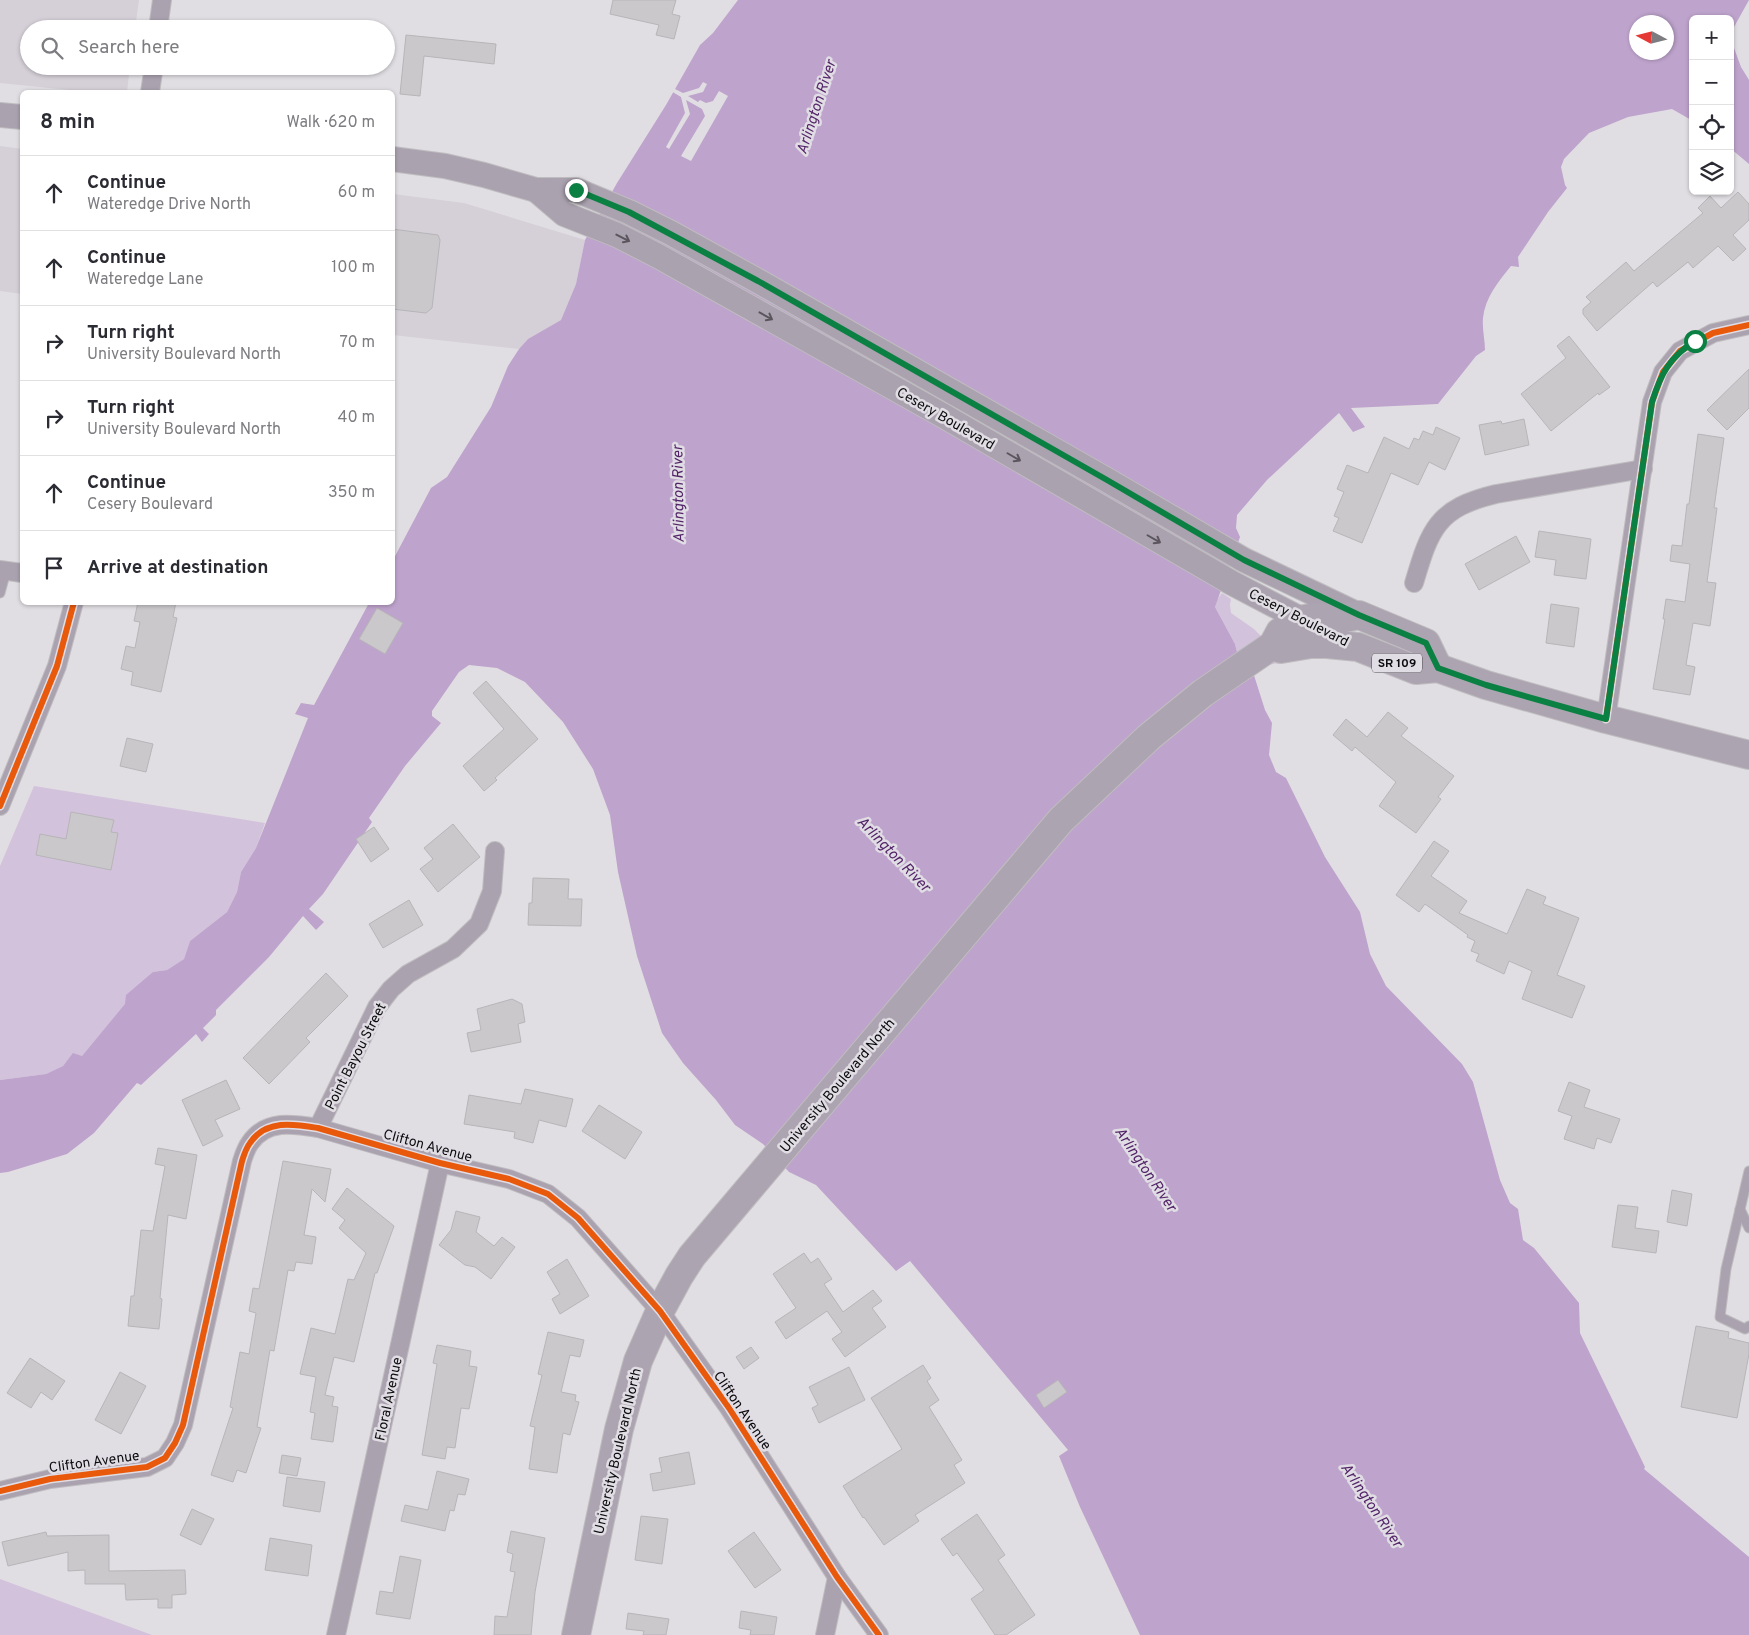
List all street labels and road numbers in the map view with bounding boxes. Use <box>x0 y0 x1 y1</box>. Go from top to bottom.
street label: Cesery Boulevard <box>893 384 997 454</box>
street label: Cesery Boulevard <box>1245 586 1351 651</box>
road number: SR 109 <box>1372 654 1422 672</box>
street label: Point Bayou Street <box>322 1000 391 1113</box>
street label: University Boulevard North <box>777 1015 899 1156</box>
street label: Clifton Avenue <box>381 1126 474 1166</box>
street label: Floral Avenue <box>372 1356 407 1443</box>
street label: University Boulevard North <box>591 1367 646 1536</box>
street label: Clifton Avenue <box>709 1368 774 1453</box>
street label: Clifton Avenue <box>48 1448 141 1477</box>

